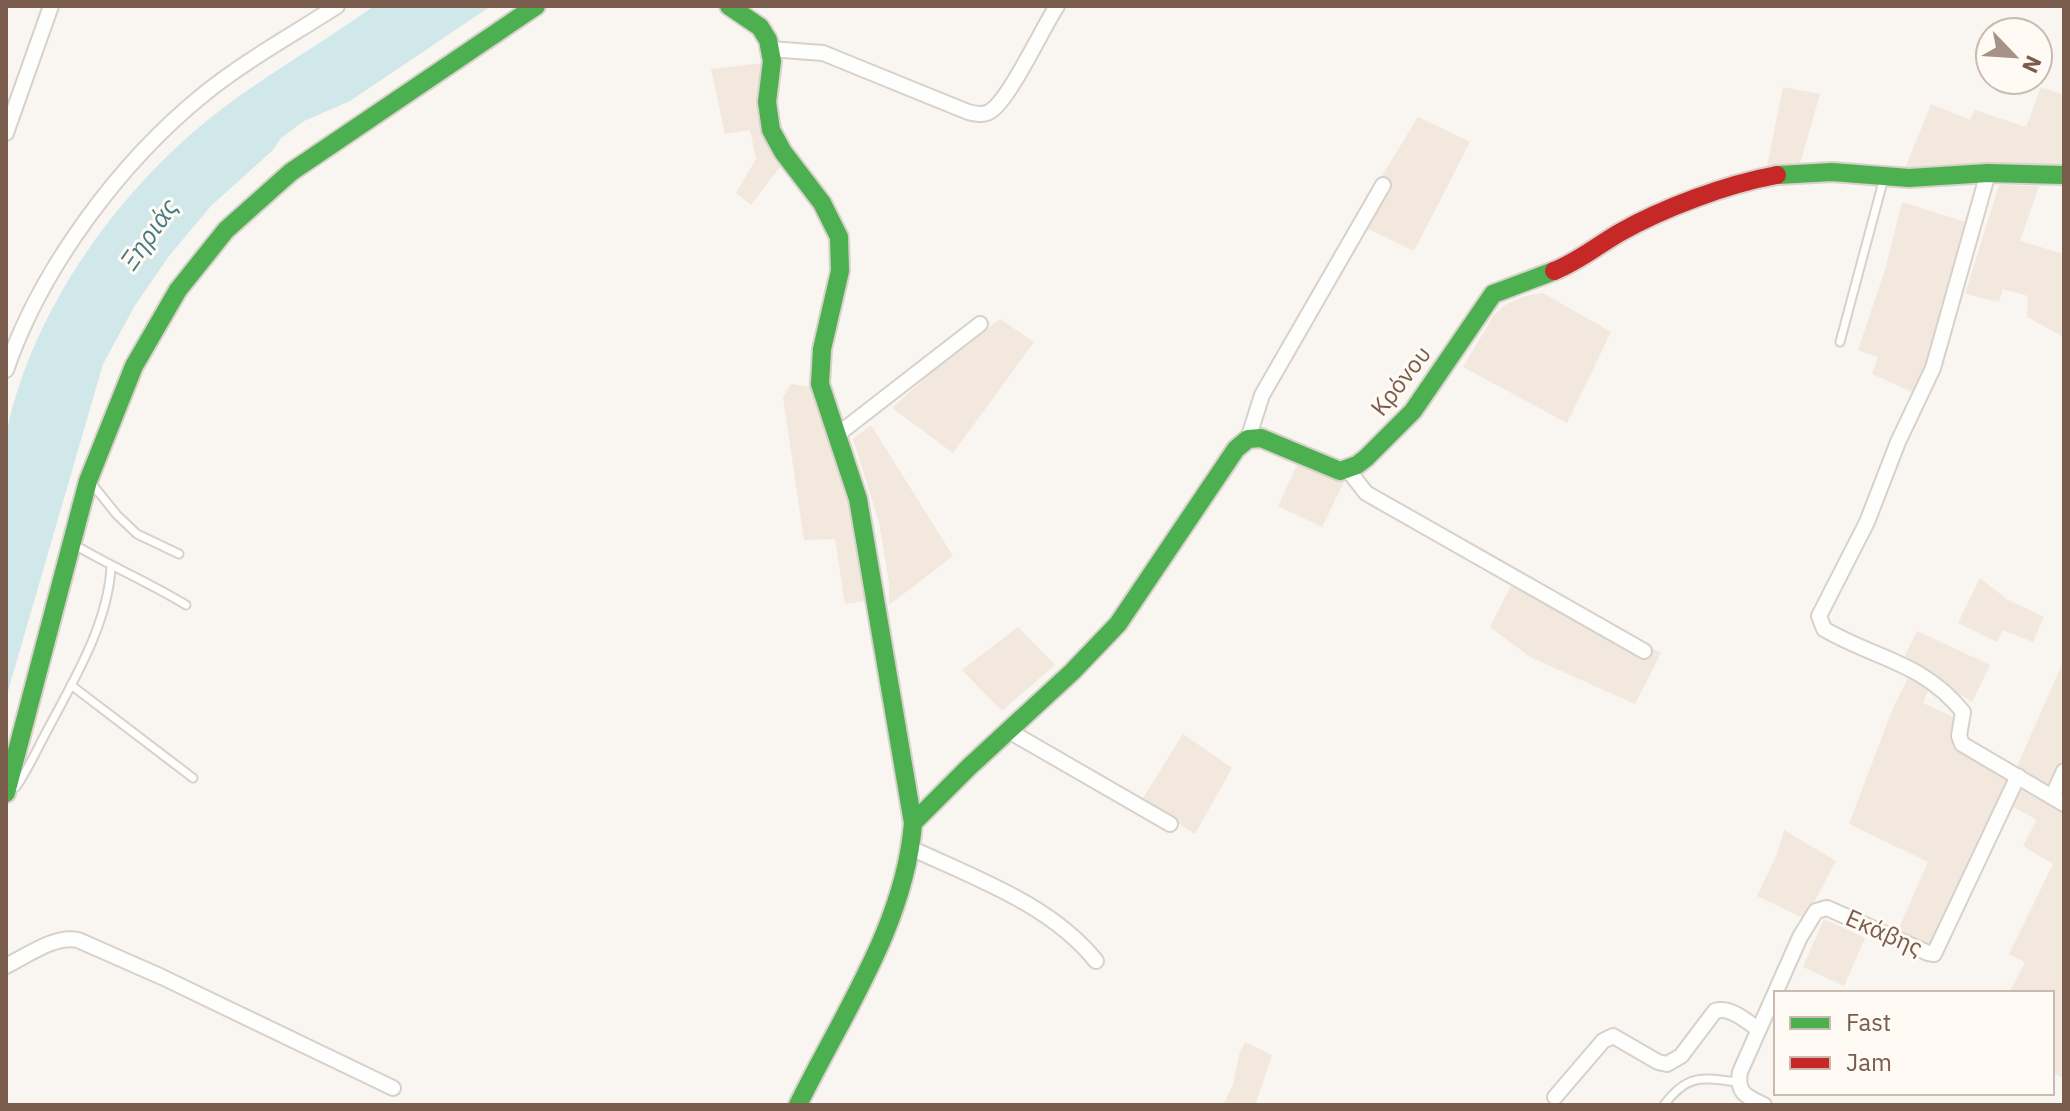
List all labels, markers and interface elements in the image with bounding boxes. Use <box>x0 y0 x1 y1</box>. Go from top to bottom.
north arrow <box>1974 16 2054 96</box>
text: N <box>2016 51 2049 78</box>
water label: Ξηριάς <box>111 190 185 276</box>
street label: Κρόνου <box>1363 339 1438 422</box>
street label: Εκάβης <box>1841 901 1928 963</box>
legend <box>1774 991 2054 1095</box>
text: Fast <box>1846 1006 1891 1038</box>
text: Jam <box>1846 1046 1892 1078</box>

